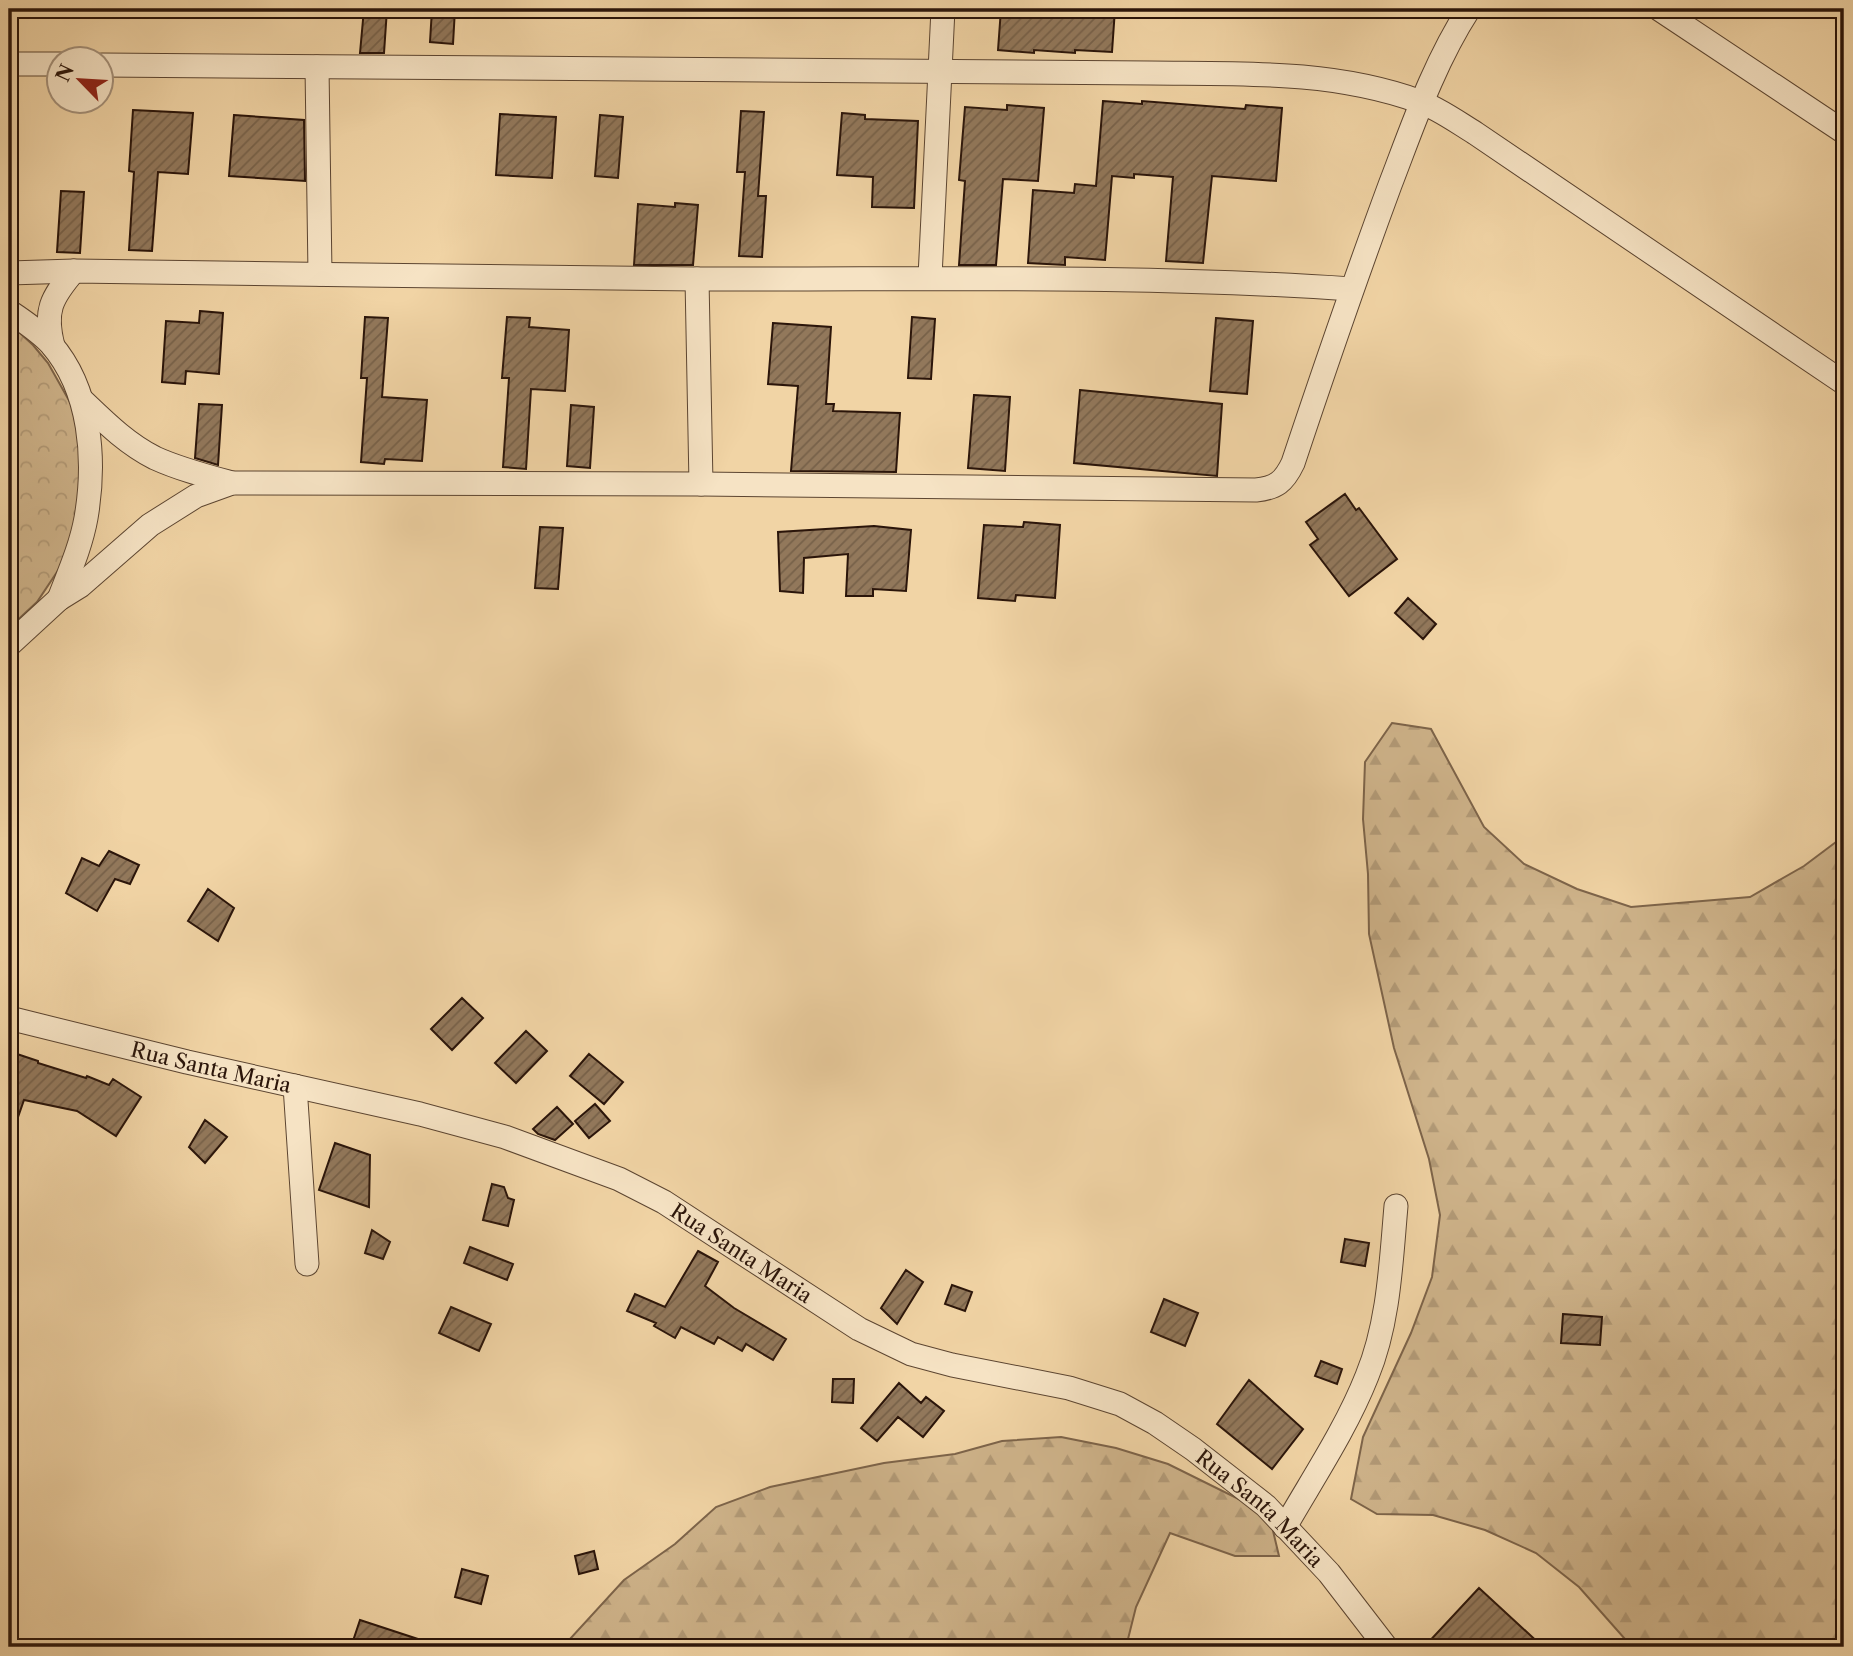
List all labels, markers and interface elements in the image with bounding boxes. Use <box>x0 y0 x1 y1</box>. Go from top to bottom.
north arrow <box>46 46 116 116</box>
text: N <box>51 61 79 85</box>
street label: Rua Santa Maria <box>128 1036 295 1098</box>
street label: Rua Santa Maria <box>666 1197 818 1308</box>
street label: Rua Santa Maria <box>1191 1444 1330 1573</box>

